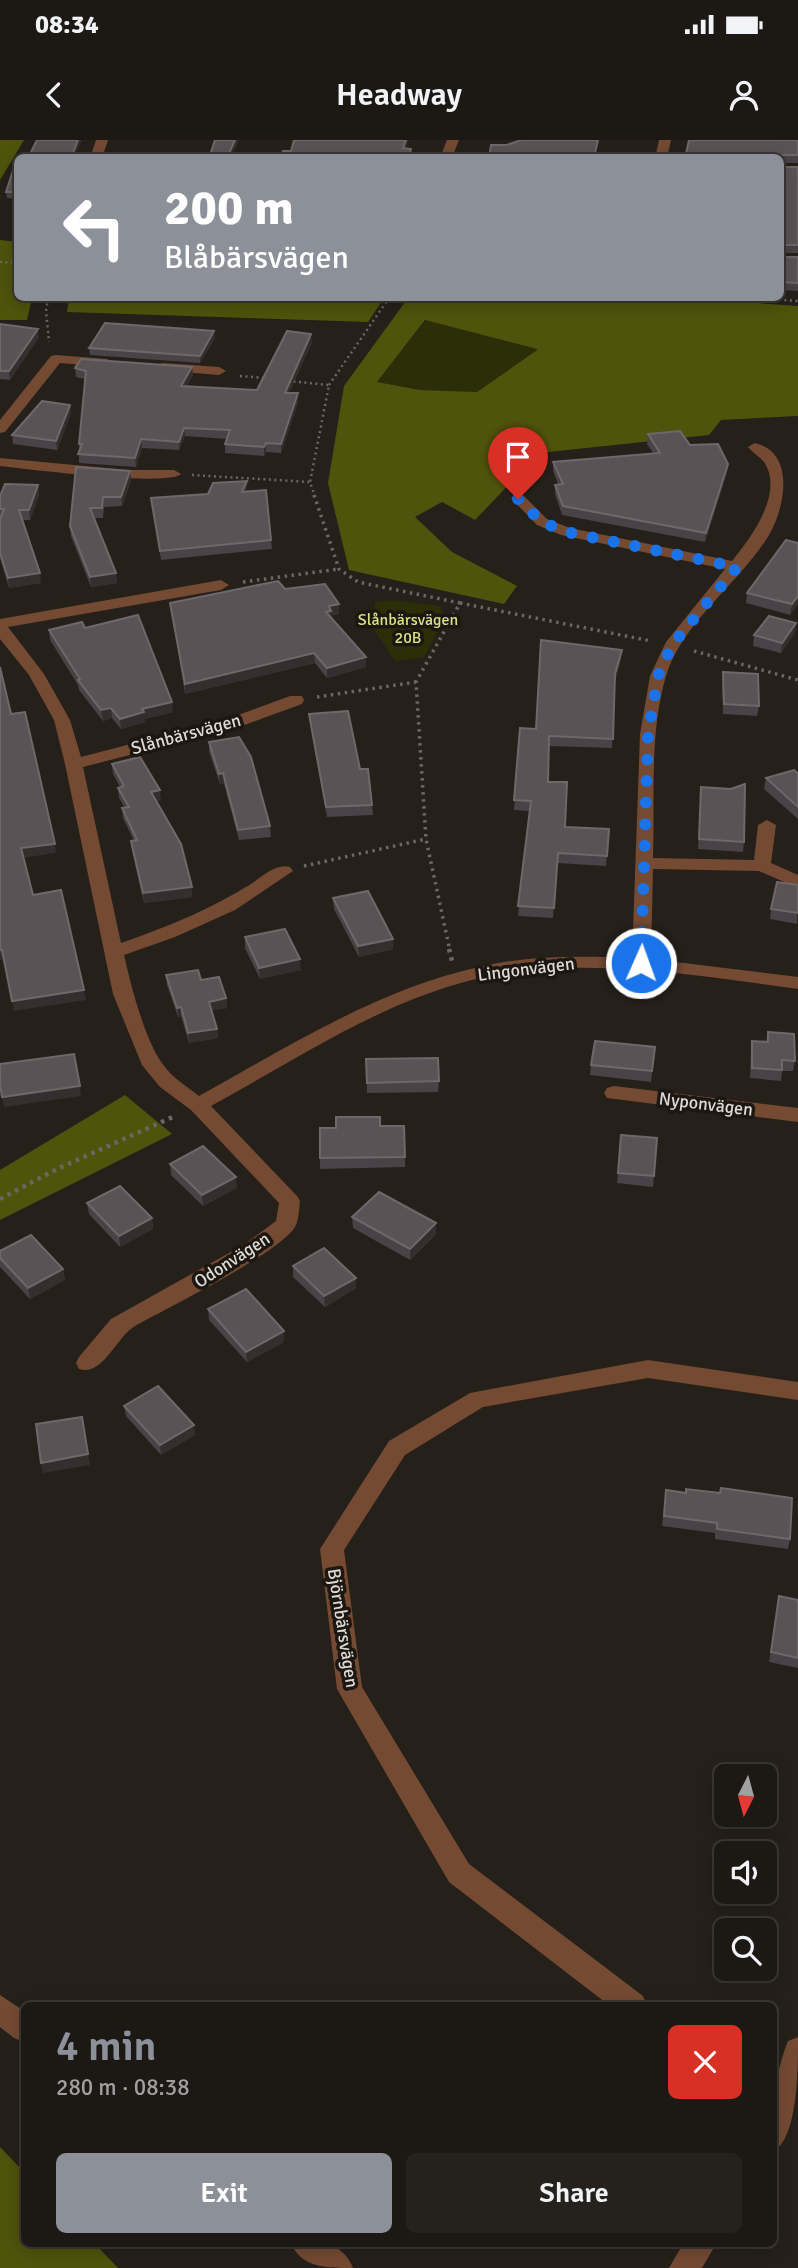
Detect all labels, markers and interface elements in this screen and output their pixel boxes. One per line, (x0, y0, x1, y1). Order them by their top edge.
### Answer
text: 08:34 (35, 9, 99, 41)
text: Headway (336, 75, 462, 114)
icon: back (35, 76, 73, 114)
icon: person (725, 76, 763, 114)
text: 200 m (164, 178, 294, 238)
icon: left (49, 182, 140, 273)
text: Blåbärsvägen (164, 238, 349, 277)
pin (488, 427, 548, 499)
icon: arrive (499, 438, 537, 476)
park label: Slånbärsvägen 20B (358, 610, 458, 648)
street label: Slånbärsvägen (129, 709, 243, 759)
position arrow (604, 926, 678, 1000)
street label: Lingonvägen (476, 952, 576, 986)
street label: Nyponvägen (658, 1087, 754, 1121)
street label: Odonvägen (190, 1227, 274, 1293)
street label: Björnbärsvägen (323, 1567, 363, 1689)
north arrow (714, 1764, 777, 1827)
map controls (714, 1764, 777, 1981)
button: sound (714, 1841, 777, 1904)
button: search (714, 1918, 777, 1981)
text: 4 min (56, 2021, 157, 2072)
button: close (668, 2025, 742, 2099)
text: 280 m · 08:38 (56, 2073, 190, 2102)
button: Exit (56, 2153, 392, 2233)
button: Share (406, 2153, 742, 2233)

